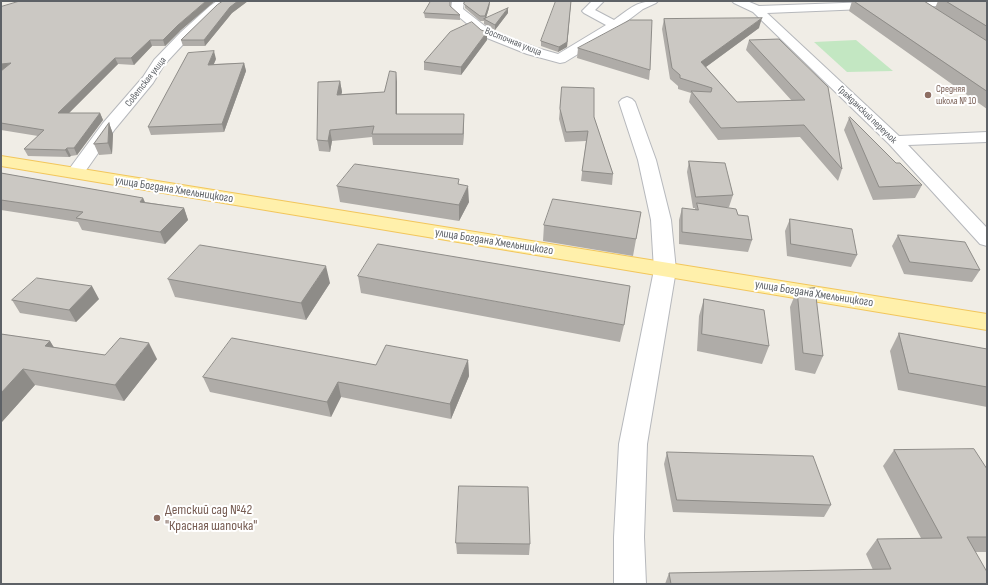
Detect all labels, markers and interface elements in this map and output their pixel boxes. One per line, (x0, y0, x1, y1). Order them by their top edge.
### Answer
street label: Восточная улица (483, 25, 543, 59)
street label: Советская улица (123, 55, 169, 109)
place label: Средняя школа № 10 (936, 83, 976, 106)
street label: Гражданский переулок (835, 84, 899, 146)
marker: Средняя школа № 10 (923, 90, 933, 100)
street label: улица Богдана Хмельницкого (114, 174, 234, 206)
street label: улица Богдана Хмельницкого (434, 226, 554, 258)
street label: улица Богдана Хмельницкого (754, 278, 874, 310)
place label: Детский сад №42 "Красная шапочка" (165, 502, 257, 534)
marker: Детский сад №42 "Красная шапочка" (152, 513, 162, 523)

